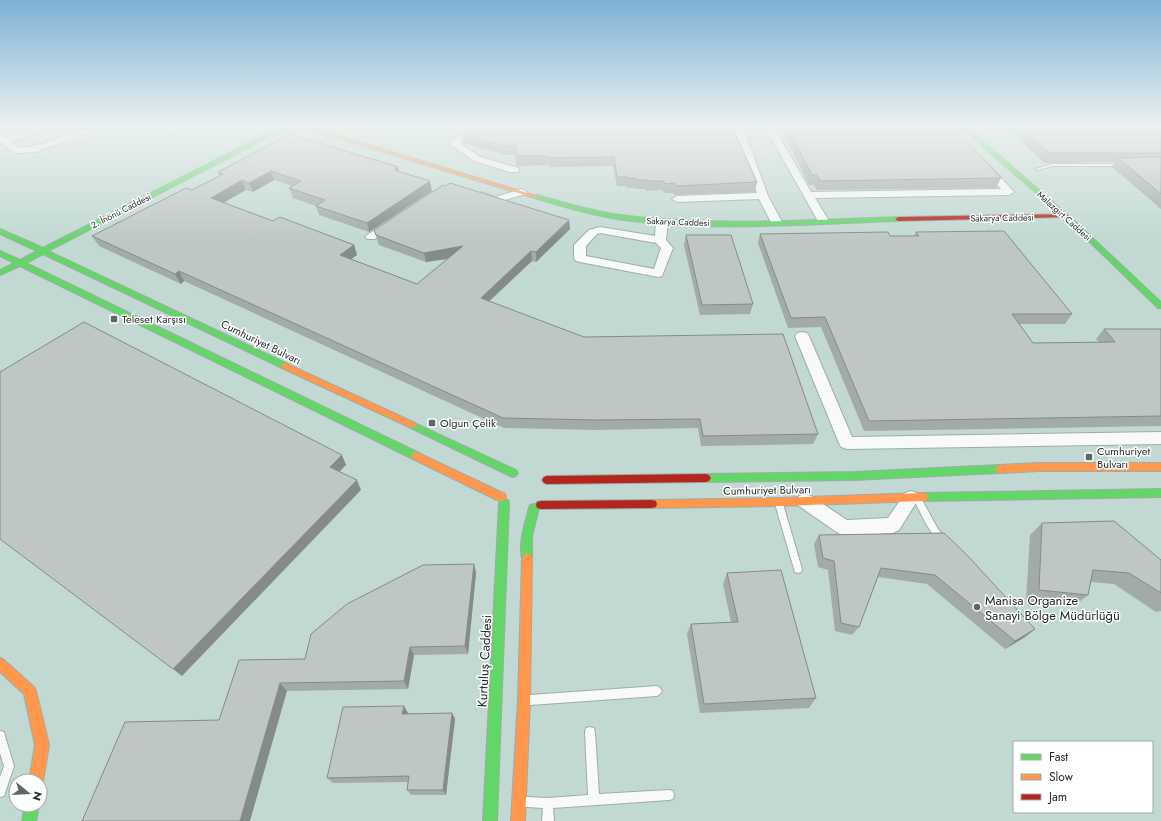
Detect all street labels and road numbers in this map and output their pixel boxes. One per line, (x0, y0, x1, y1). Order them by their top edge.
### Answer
street label: Malazgirt Caddesi (1034, 188, 1094, 243)
street label: 2. İnönü Caddesi (88, 190, 153, 231)
street label: Sakarya Caddesi (970, 210, 1034, 225)
street label: Sakarya Caddesi (646, 214, 710, 229)
street label: Cumhuriyet Bulvarı (218, 316, 304, 368)
street label: Cumhuriyet Bulvarı (723, 481, 811, 499)
street label: Kurtuluş Caddesi (473, 614, 496, 708)

